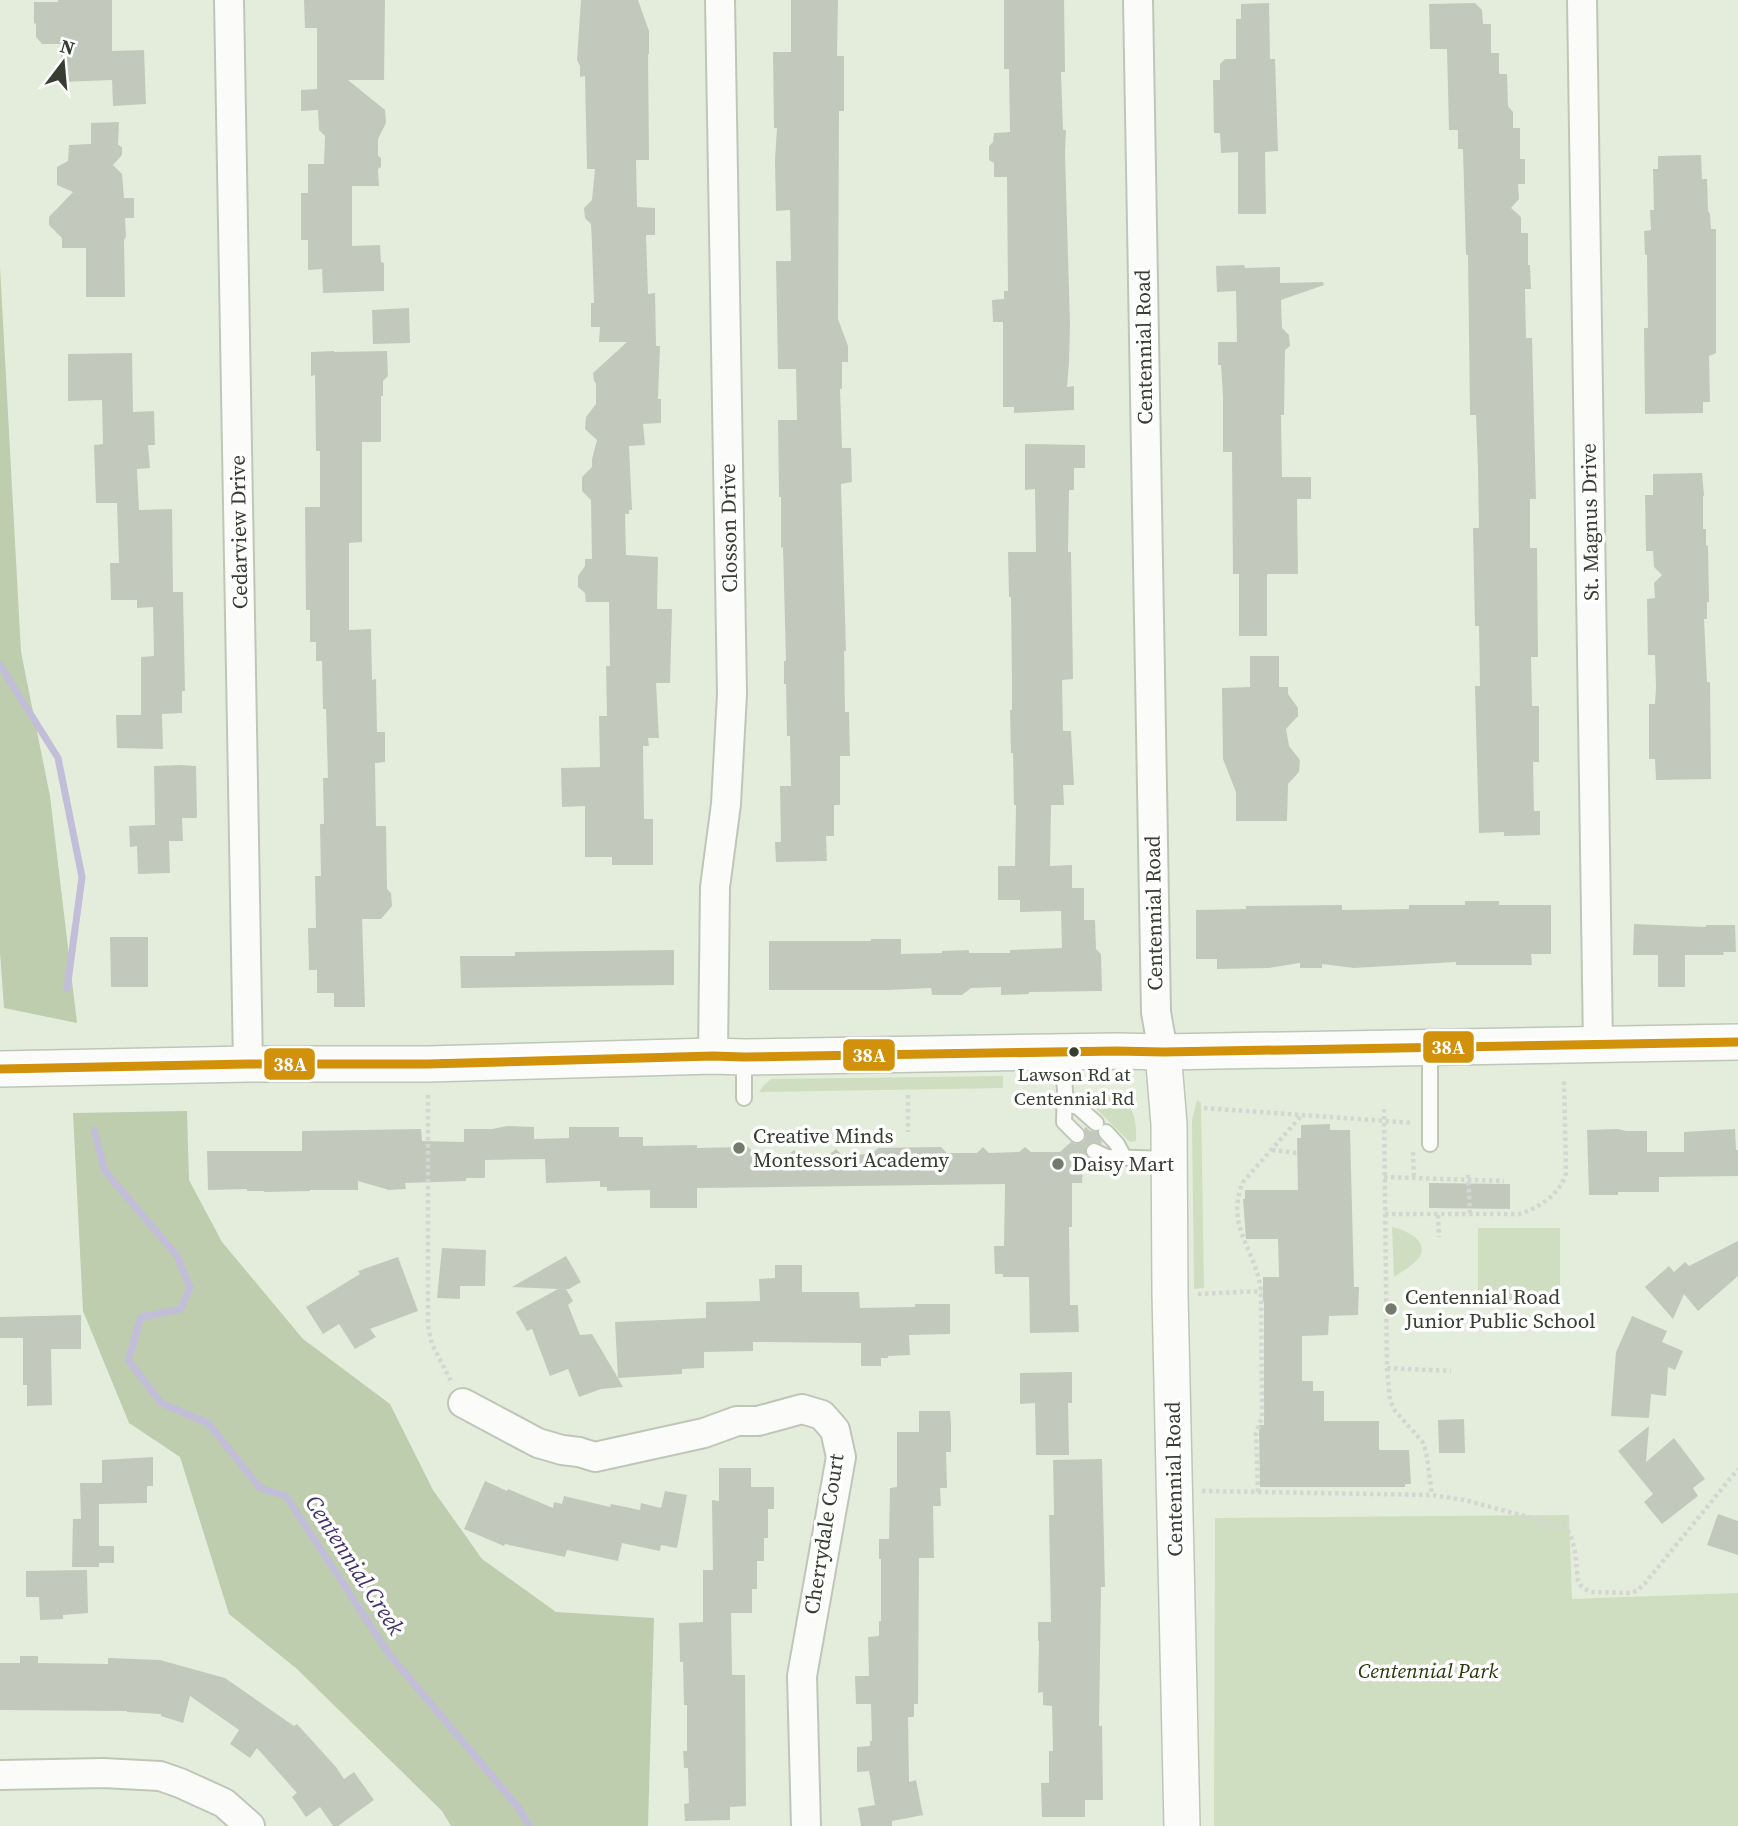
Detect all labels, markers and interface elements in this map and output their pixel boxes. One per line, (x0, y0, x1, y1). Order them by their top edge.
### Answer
north arrow (28, 28, 98, 98)
text: N (57, 32, 78, 61)
street label: Centennial Road (1128, 269, 1159, 425)
street label: St. Magnus Drive (1574, 443, 1605, 601)
street label: Cedarview Drive (223, 455, 254, 609)
street label: Closson Drive (713, 463, 744, 593)
street label: Centennial Road (1138, 835, 1169, 991)
line badge: 38A (1422, 1030, 1475, 1064)
text: 38A (1431, 1034, 1465, 1060)
line badge: 38A (842, 1038, 896, 1072)
text: 38A (852, 1042, 886, 1068)
marker: Lawson Rd at Centennial Rd (1067, 1045, 1081, 1059)
line badge: 38A (263, 1047, 316, 1081)
text: 38A (273, 1051, 307, 1077)
place label: Lawson Rd at Centennial Rd (1014, 1061, 1134, 1111)
place label: Creative Minds Montessori Academy (753, 1121, 949, 1174)
marker: Creative Minds Montessori Academy (731, 1140, 747, 1156)
place label: Daisy Mart (1072, 1149, 1174, 1178)
marker: Daisy Mart (1050, 1156, 1066, 1172)
place label: Centennial Road Junior Public School (1404, 1282, 1595, 1335)
marker: Centennial Road Junior Public School (1383, 1301, 1399, 1317)
street label: Centennial Road (1158, 1401, 1189, 1557)
street label: Cherrydale Court (797, 1451, 851, 1616)
water label: Centennial Creek (298, 1489, 412, 1641)
park label: Centennial Park (1358, 1656, 1498, 1685)

